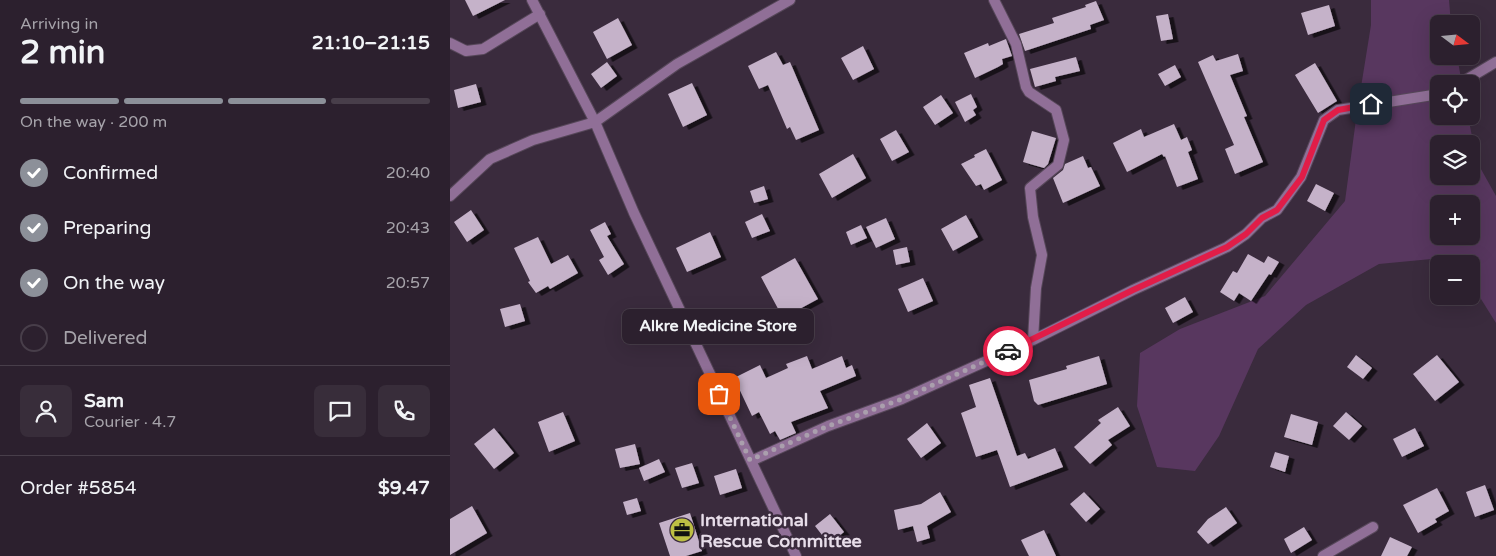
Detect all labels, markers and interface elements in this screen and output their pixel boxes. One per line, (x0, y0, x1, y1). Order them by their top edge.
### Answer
text: Arriving in (20, 14, 98, 34)
north arrow (1430, 15, 1480, 65)
map controls (1430, 15, 1480, 305)
text: 21:10–21:15 (312, 32, 430, 54)
text: 2 min (20, 34, 105, 72)
button: locate (1430, 75, 1480, 125)
pin (1350, 83, 1392, 125)
icon: home (1357, 90, 1385, 118)
text: On the way · 200 m (20, 112, 167, 132)
button: layers (1430, 135, 1480, 185)
icon: check (20, 159, 48, 187)
text: Confirmed (63, 162, 158, 184)
text: 20:40 (386, 163, 430, 183)
button: + (1430, 195, 1480, 245)
icon: check (20, 214, 48, 242)
text: Preparing (63, 217, 152, 239)
text: 20:43 (386, 218, 430, 238)
button: − (1430, 255, 1480, 305)
icon: check (20, 269, 48, 297)
text: On the way (63, 272, 165, 294)
text: 20:57 (386, 273, 430, 293)
callout: Alkre Medicine Store (623, 309, 815, 344)
text: Alkre Medicine Store (639, 316, 797, 336)
courier (983, 326, 1033, 376)
text: Delivered (63, 327, 148, 349)
icon: car (994, 337, 1022, 365)
pin (698, 373, 740, 415)
icon: bag (705, 380, 733, 408)
button: person (20, 385, 72, 437)
button: chat (314, 385, 366, 437)
button: phone (378, 385, 430, 437)
text: Sam (84, 390, 124, 412)
text: Courier · 4.7 (84, 412, 176, 432)
text: Order #5854 (20, 477, 137, 499)
text: $9.47 (378, 477, 430, 499)
place label: International Rescue Committee (700, 509, 862, 552)
office icon: International Rescue Committee (669, 517, 695, 543)

